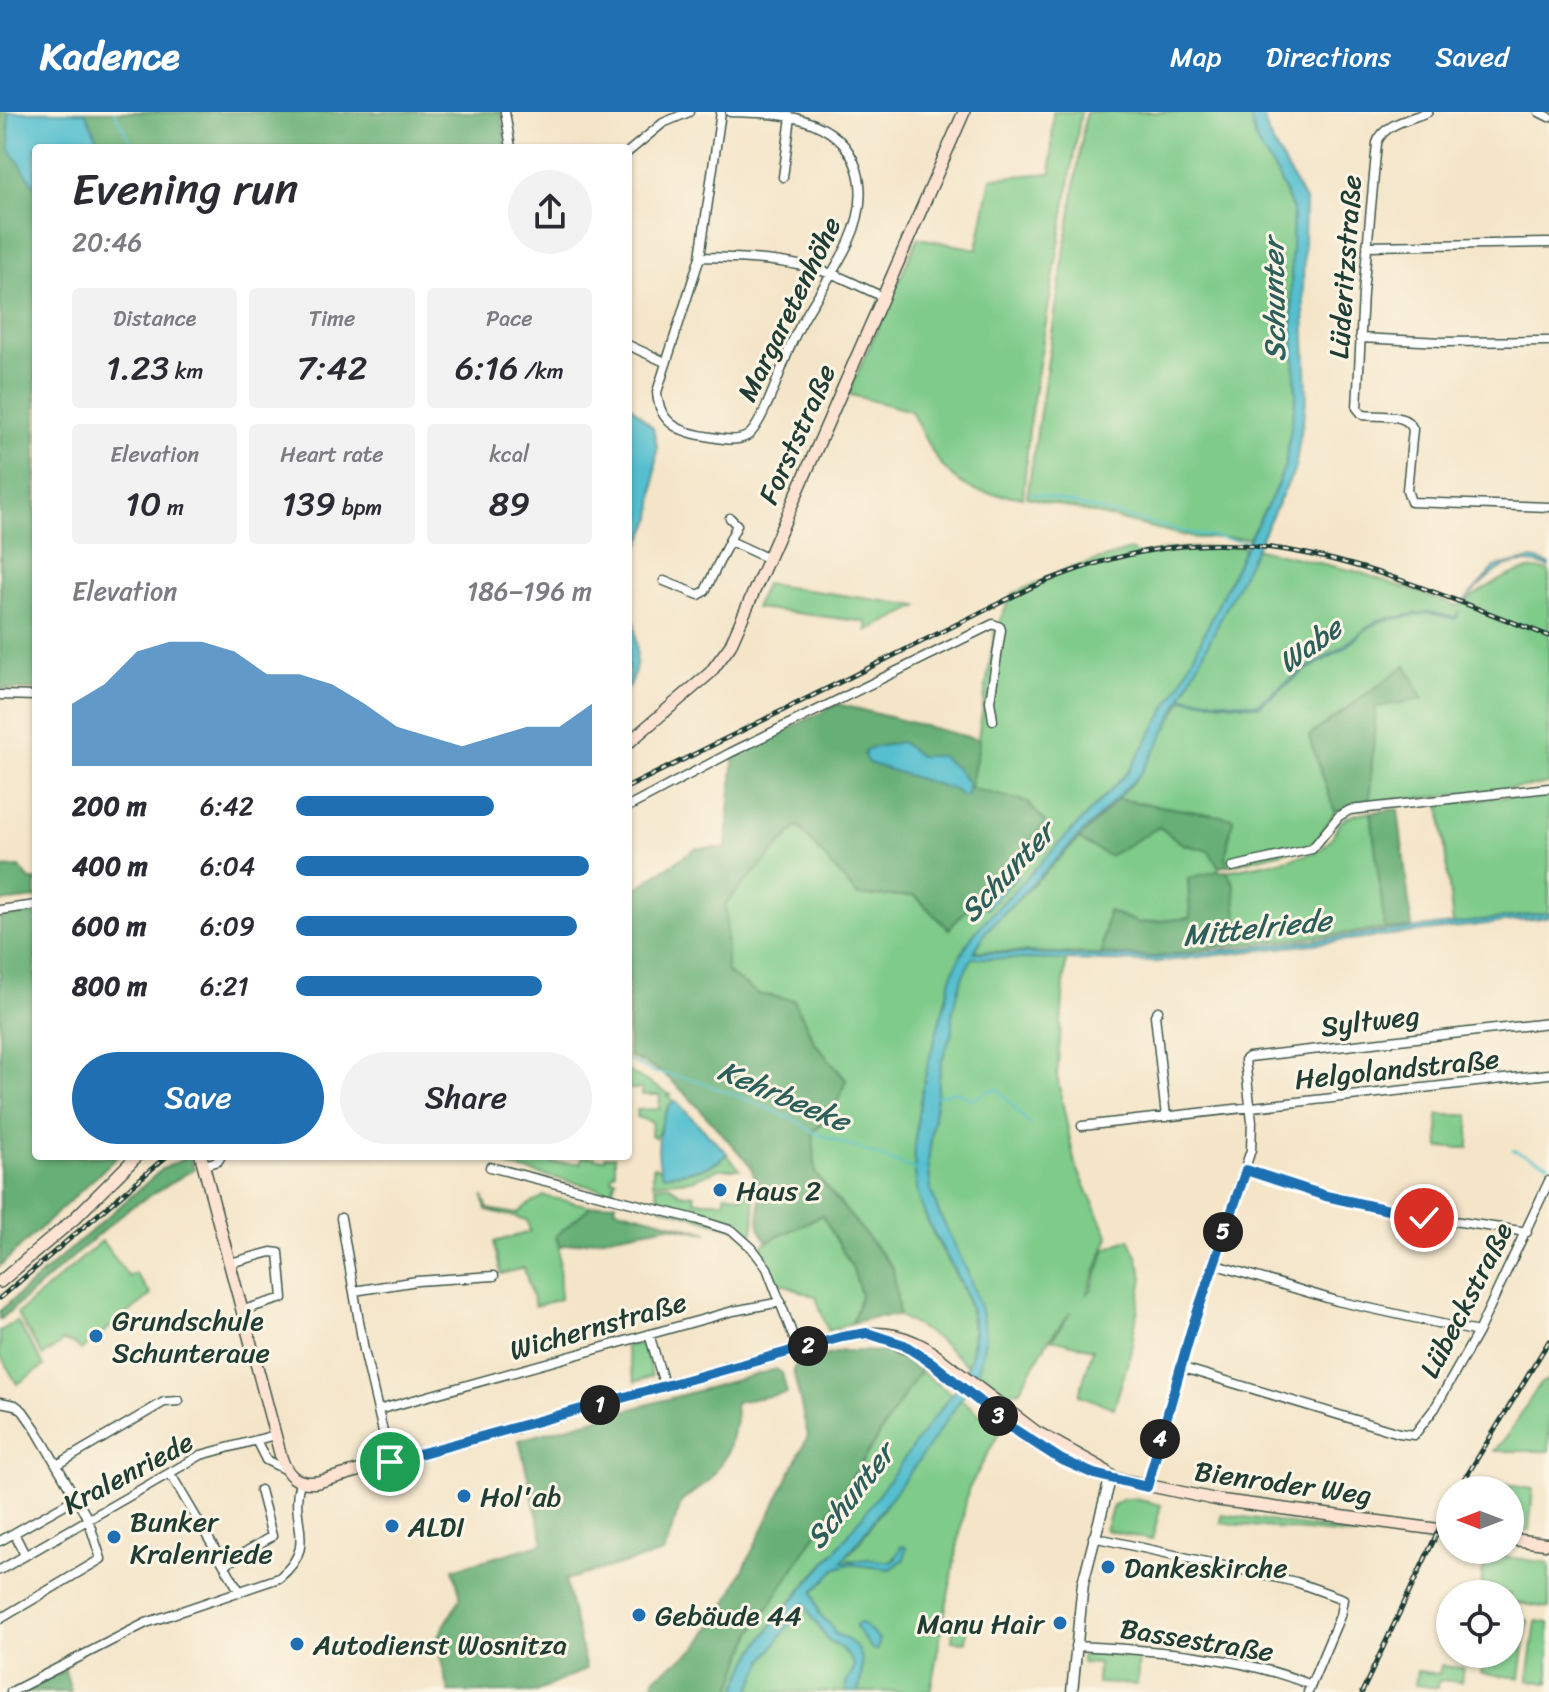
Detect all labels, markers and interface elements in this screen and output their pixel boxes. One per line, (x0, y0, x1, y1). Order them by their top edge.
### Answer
text: Kadence (40, 23, 180, 90)
text: Map (1170, 32, 1222, 81)
text: Directions (1266, 32, 1391, 81)
text: Saved (1435, 32, 1509, 81)
text: Evening run (72, 150, 298, 228)
button: share (508, 170, 592, 254)
street label: Lüderitzstraße (1314, 173, 1376, 361)
street label: Margaretenhöhe (723, 208, 855, 410)
text: 20:46 (72, 219, 142, 265)
water label: Schunter (1246, 232, 1302, 362)
text: Distance (113, 299, 196, 338)
text: Time (309, 299, 355, 338)
text: Pace (486, 299, 533, 338)
text: 1.23 (106, 338, 169, 398)
text: 7:42 (297, 338, 367, 398)
text: 6:16 (455, 338, 518, 398)
text: km (169, 352, 203, 391)
text: /km (518, 352, 564, 391)
street label: Forststraße (744, 356, 850, 512)
text: Elevation (110, 435, 199, 474)
text: Heart rate (280, 435, 384, 474)
text: kcal (489, 435, 529, 474)
text: 10 (125, 474, 161, 534)
text: 139 (282, 474, 336, 534)
text: 89 (489, 474, 530, 534)
text: m (161, 488, 184, 527)
text: bpm (336, 488, 382, 527)
text: Elevation (72, 568, 177, 614)
text: 186–196 m (467, 568, 592, 614)
water label: Wabe (1266, 601, 1356, 687)
text: 200 m (72, 783, 147, 829)
text: 6:42 (200, 783, 254, 829)
water label: Schunter (945, 805, 1072, 935)
text: 400 m (72, 843, 148, 889)
text: 6:04 (200, 843, 255, 889)
water label: Mittelriede (1180, 893, 1336, 963)
text: 600 m (72, 903, 146, 949)
text: 6:09 (200, 903, 255, 949)
text: 800 m (72, 963, 147, 1009)
text: 6:21 (200, 963, 249, 1009)
street label: Syltweg (1318, 991, 1422, 1051)
street label: Helgolandstraße (1292, 1034, 1502, 1104)
water label: Kehrbeeke (710, 1044, 861, 1149)
button: Save (72, 1052, 324, 1144)
button: Share (340, 1052, 592, 1144)
place label: Haus 2 (736, 1166, 821, 1215)
marker: Haus 2 (711, 1181, 729, 1199)
pin (1390, 1184, 1458, 1252)
icon: check (1402, 1196, 1446, 1240)
pin: 5 (1203, 1212, 1243, 1252)
text: 5 (1216, 1212, 1230, 1251)
street label: Lübeckstraße (1406, 1213, 1526, 1387)
street label: Wichernstraße (504, 1277, 692, 1375)
place label: Grundschule Schunteraue (112, 1296, 270, 1377)
pin: 2 (788, 1326, 828, 1366)
text: 2 (802, 1326, 814, 1365)
marker: Grundschule Schunteraue (87, 1327, 105, 1345)
pin: 1 (580, 1385, 620, 1425)
text: 1 (595, 1385, 605, 1424)
pin: 3 (978, 1396, 1018, 1436)
text: 3 (992, 1396, 1004, 1435)
street label: Kralenriede (53, 1418, 203, 1528)
pin: 4 (1140, 1419, 1180, 1459)
text: 4 (1153, 1419, 1167, 1458)
water label: Schunter (791, 1427, 913, 1561)
pin (356, 1428, 424, 1496)
icon: arrive (368, 1440, 412, 1484)
street label: Bienroder Weg (1191, 1446, 1375, 1520)
place label: Hol'ab (480, 1472, 562, 1521)
north arrow (1436, 1476, 1524, 1564)
map controls (1436, 1476, 1524, 1668)
marker: Hol'ab (455, 1487, 473, 1505)
place label: Bunker Kralenriede (130, 1497, 273, 1578)
place label: ALDI (407, 1502, 465, 1551)
marker: ALDI (383, 1517, 401, 1535)
marker: Bunker Kralenriede (105, 1528, 123, 1546)
place label: Dankeskirche (1124, 1543, 1288, 1592)
marker: Dankeskirche (1099, 1558, 1117, 1576)
button: locate (1436, 1580, 1524, 1668)
place label: Gebäude 44 (655, 1591, 802, 1640)
place label: Manu Hair (917, 1599, 1046, 1648)
street label: Bassestraße (1117, 1604, 1277, 1676)
marker: Gebäude 44 (630, 1606, 648, 1624)
marker: Manu Hair (1051, 1614, 1069, 1632)
place label: Autodienst Wosnitza (312, 1620, 567, 1669)
marker: Autodienst Wosnitza (288, 1635, 306, 1653)

